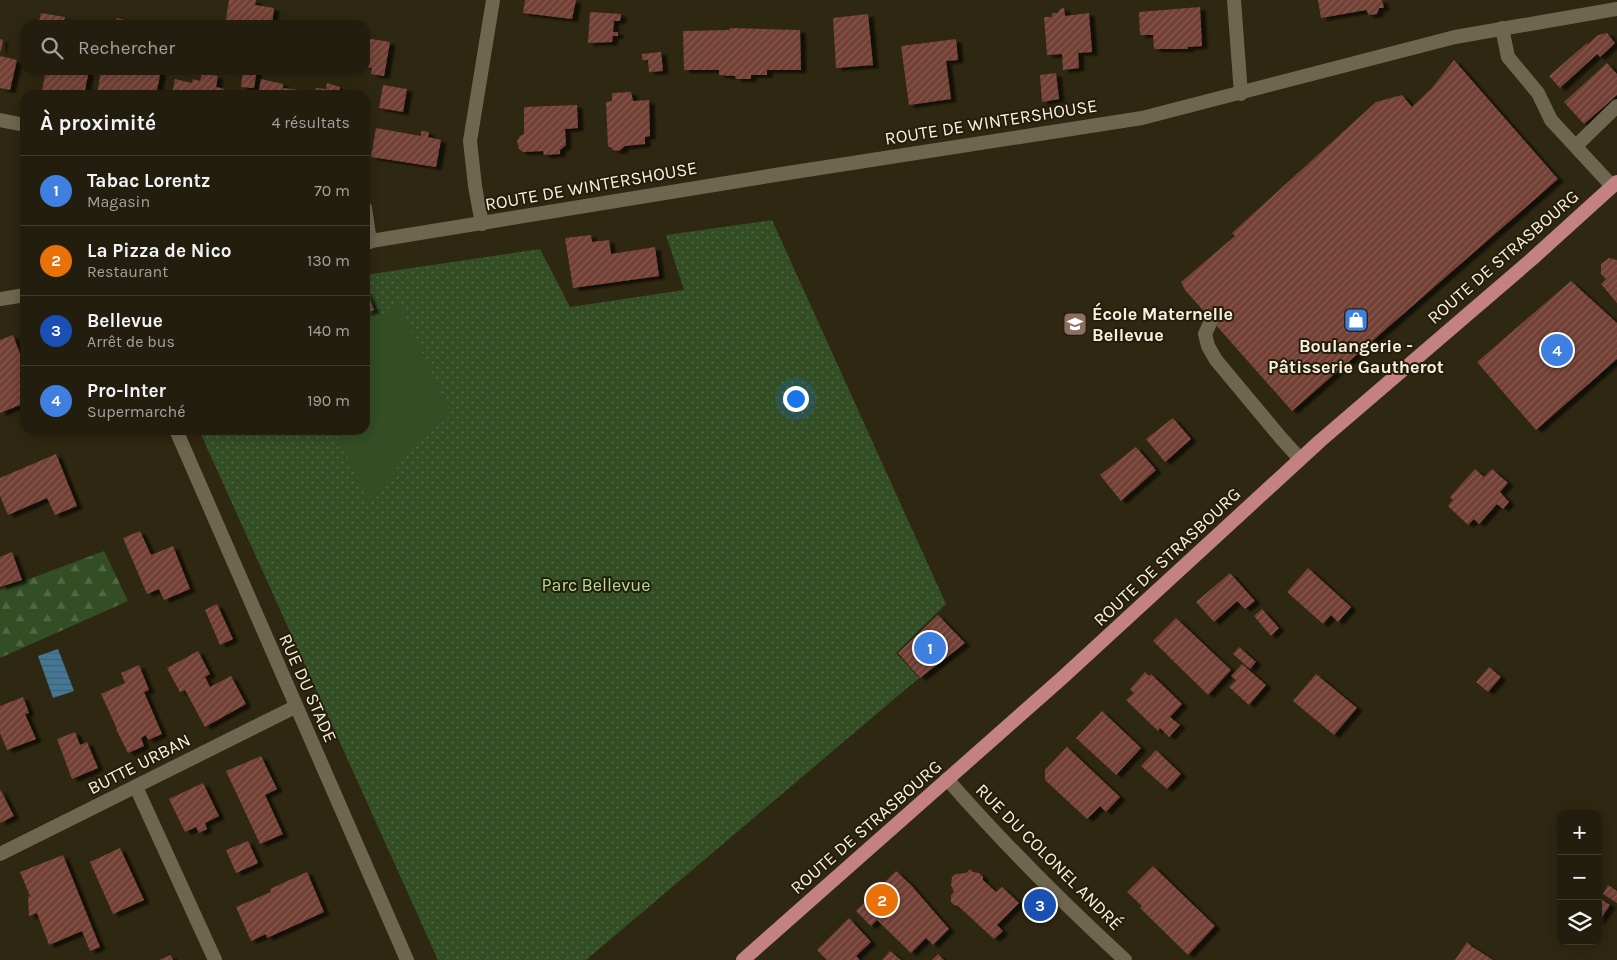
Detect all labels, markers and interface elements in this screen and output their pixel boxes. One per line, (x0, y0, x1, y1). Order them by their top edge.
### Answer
search box (20, 20, 370, 75)
icon: search (38, 34, 66, 62)
text: Rechercher (78, 37, 175, 59)
street label: ROUTE DE WINTERSHOUSE (883, 94, 1099, 150)
text: À proximité (40, 111, 156, 135)
text: 4 résultats (271, 113, 350, 132)
street label: ROUTE DE WINTERSHOUSE (483, 157, 699, 215)
text: Tabac Lorentz (87, 170, 210, 192)
text: 1 (53, 181, 59, 200)
text: 70 m (314, 181, 350, 200)
street label: ROUTE DE STRASBOURG (1423, 185, 1583, 329)
text: Magasin (87, 192, 150, 211)
text: La Pizza de Nico (87, 240, 232, 262)
text: 2 (51, 251, 61, 270)
text: 130 m (307, 251, 350, 270)
text: Restaurant (87, 262, 168, 281)
place label: École Maternelle Bellevue (1092, 302, 1233, 346)
shop icon: Boulangerie - Pâtisserie Gautherot (1343, 307, 1369, 333)
text: Bellevue (87, 310, 163, 332)
school or university icon: École Maternelle Bellevue (1062, 311, 1088, 337)
text: 3 (51, 321, 61, 340)
text: 140 m (308, 321, 350, 340)
pin: 4 (1541, 331, 1573, 369)
text: Arrêt de bus (87, 332, 175, 351)
place label: Boulangerie - Pâtisserie Gautherot (1268, 335, 1444, 378)
text: Pro-Inter (87, 380, 166, 402)
your location (783, 386, 809, 412)
text: 4 (51, 391, 61, 410)
text: 190 m (307, 391, 350, 410)
text: Supermarché (87, 402, 185, 421)
street label: ROUTE DE STRASBOURG (1089, 483, 1245, 631)
park label: Parc Bellevue (542, 574, 650, 596)
pin: 1 (914, 629, 946, 667)
street label: RUE DU STADE (274, 630, 342, 746)
street label: BUTTE URBAN (84, 729, 194, 799)
street label: ROUTE DE STRASBOURG (786, 755, 946, 899)
street label: RUE DU COLONEL ANDRÉ (971, 778, 1128, 935)
map controls (1557, 810, 1602, 945)
button: + (1557, 810, 1602, 855)
button: − (1557, 855, 1602, 900)
pin: 2 (866, 881, 898, 919)
pin: 3 (1024, 886, 1056, 924)
button: layers (1557, 900, 1602, 945)

